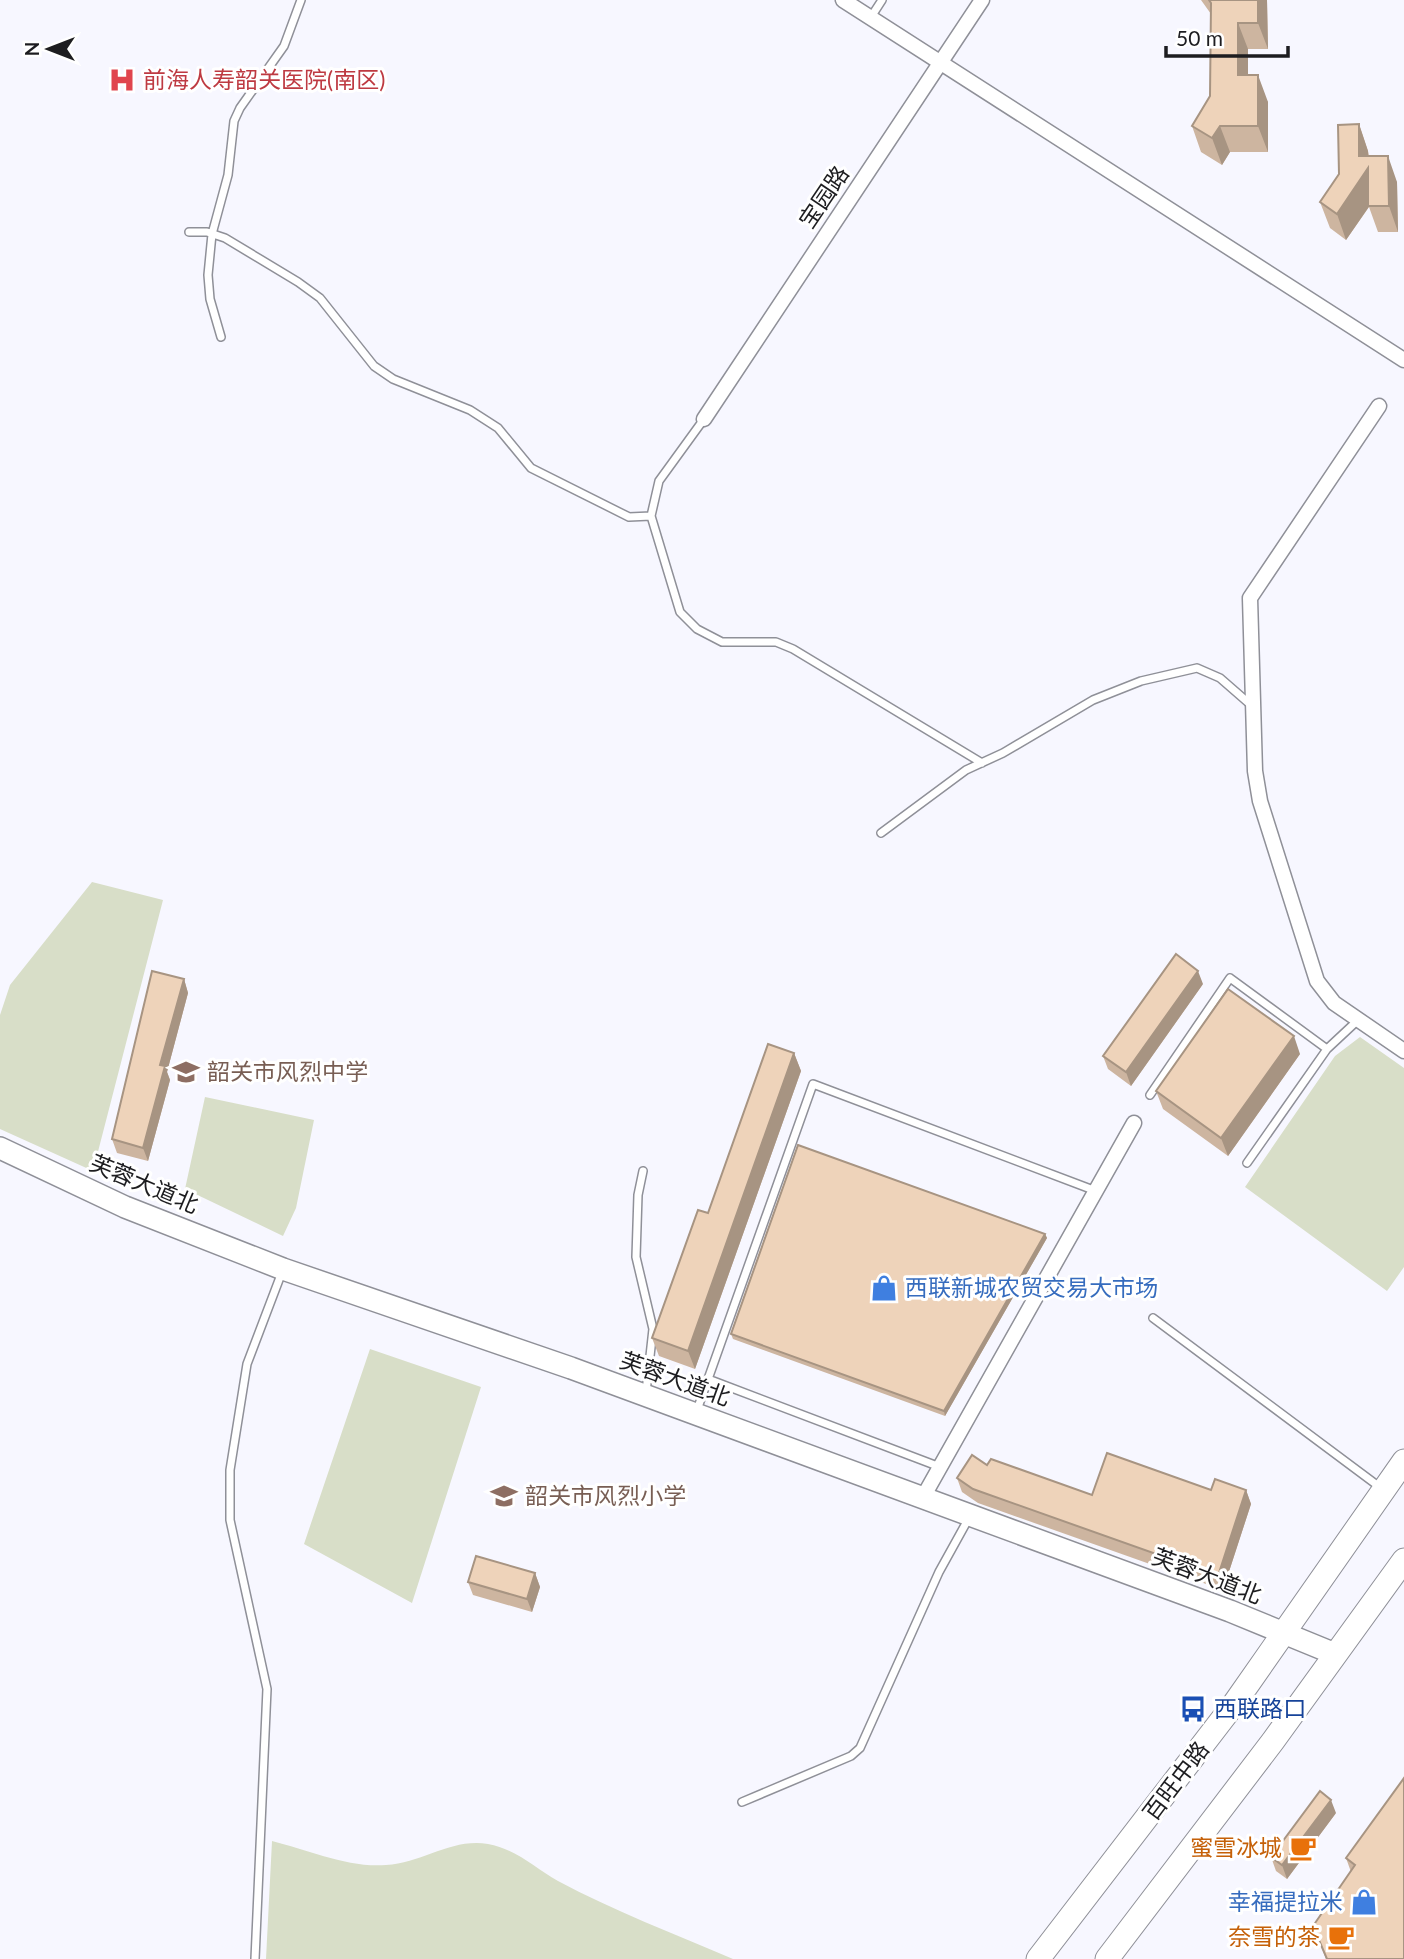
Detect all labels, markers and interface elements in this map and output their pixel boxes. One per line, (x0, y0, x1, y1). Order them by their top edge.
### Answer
north arrow (14, 14, 84, 84)
scale bar (1166, 14, 1288, 58)
text: 50 m (1176, 25, 1223, 50)
text: N (20, 42, 43, 56)
hospital icon: 前海人寿韶关医院(南区) (107, 65, 137, 95)
place label: 前海人寿韶关医院(南区) (143, 65, 385, 93)
street label: 宝园路 (792, 160, 854, 233)
school or university icon: 韶关市风烈中学 (171, 1057, 201, 1087)
place label: 韶关市风烈中学 (207, 1057, 368, 1085)
street label: 芙蓉大道北 (86, 1148, 203, 1218)
shop icon: 西联新城农贸交易大市场 (869, 1273, 899, 1303)
place label: 西联新城农贸交易大市场 (905, 1273, 1158, 1301)
street label: 芙蓉大道北 (617, 1345, 734, 1411)
school or university icon: 韶关市风烈小学 (489, 1481, 519, 1511)
place label: 韶关市风烈小学 (525, 1481, 686, 1509)
street label: 芙蓉大道北 (1149, 1541, 1266, 1609)
bus stop icon: 西联路口 (1178, 1694, 1208, 1724)
place label: 西联路口 (1214, 1694, 1306, 1722)
street label: 百旺中路 (1136, 1735, 1214, 1826)
place label: 蜜雪冰城 (1190, 1833, 1282, 1861)
cafe icon: 蜜雪冰城 (1288, 1833, 1318, 1863)
place label: 幸福提拉米 (1228, 1887, 1343, 1915)
shop icon: 幸福提拉米 (1349, 1887, 1379, 1917)
place label: 奈雪的茶 (1228, 1922, 1320, 1950)
cafe icon: 奈雪的茶 (1326, 1922, 1356, 1952)

